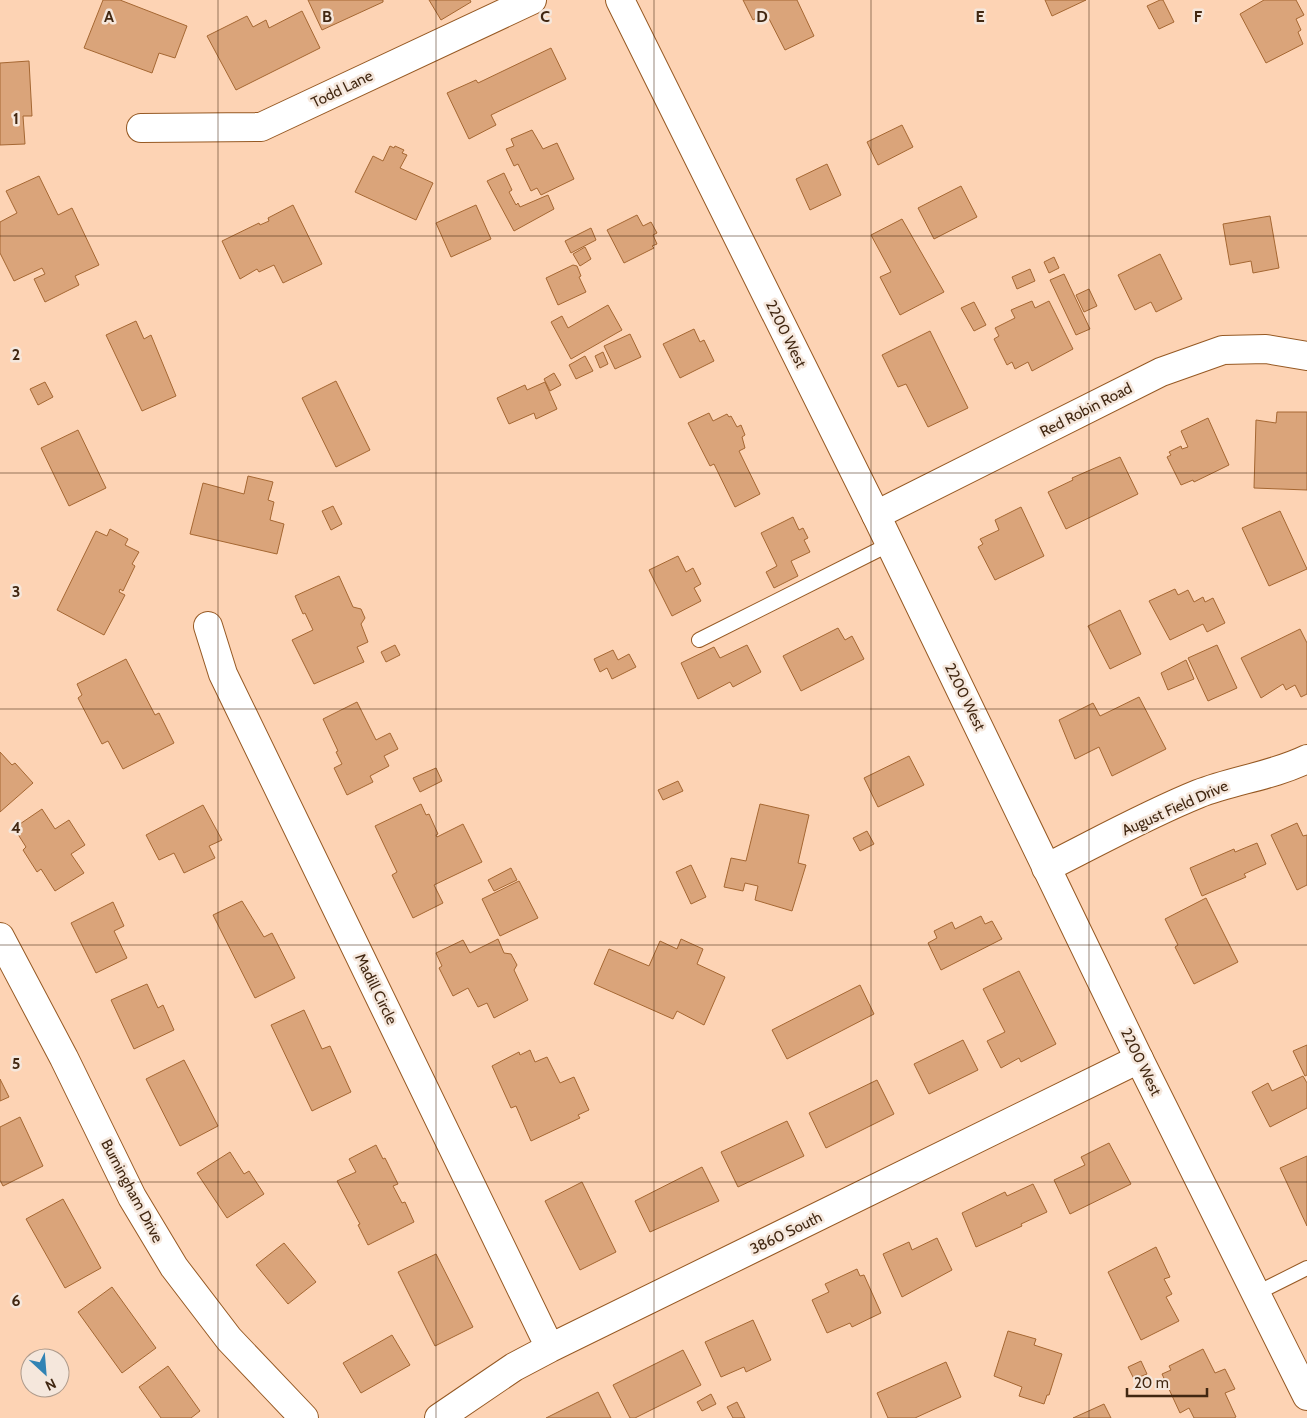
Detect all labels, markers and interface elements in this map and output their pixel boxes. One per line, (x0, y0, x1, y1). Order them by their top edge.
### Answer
text: A (104, 7, 114, 26)
text: B (322, 7, 332, 26)
text: C (540, 7, 550, 26)
text: D (756, 7, 768, 26)
text: E (975, 7, 985, 26)
text: F (1194, 7, 1203, 26)
street label: Todd Lane (308, 66, 376, 112)
text: 1 (13, 109, 19, 128)
street label: 2200 West (762, 297, 810, 371)
text: 2 (12, 345, 20, 364)
street label: Red Robin Road (1037, 379, 1135, 441)
text: 3 (12, 582, 20, 601)
street label: 2200 West (941, 660, 989, 734)
street label: August Field Drive (1119, 776, 1231, 839)
text: 4 (11, 818, 21, 837)
street label: Madill Circle (351, 951, 401, 1028)
street label: 2200 West (1117, 1025, 1165, 1099)
text: 5 (12, 1054, 20, 1073)
street label: Burningham Drive (97, 1136, 167, 1246)
street label: 3860 South (747, 1208, 825, 1258)
text: 6 (12, 1291, 21, 1310)
north arrow (20, 1348, 70, 1398)
scale bar (1127, 1366, 1207, 1398)
text: N (42, 1374, 59, 1395)
text: 20 m (1134, 1374, 1169, 1392)

